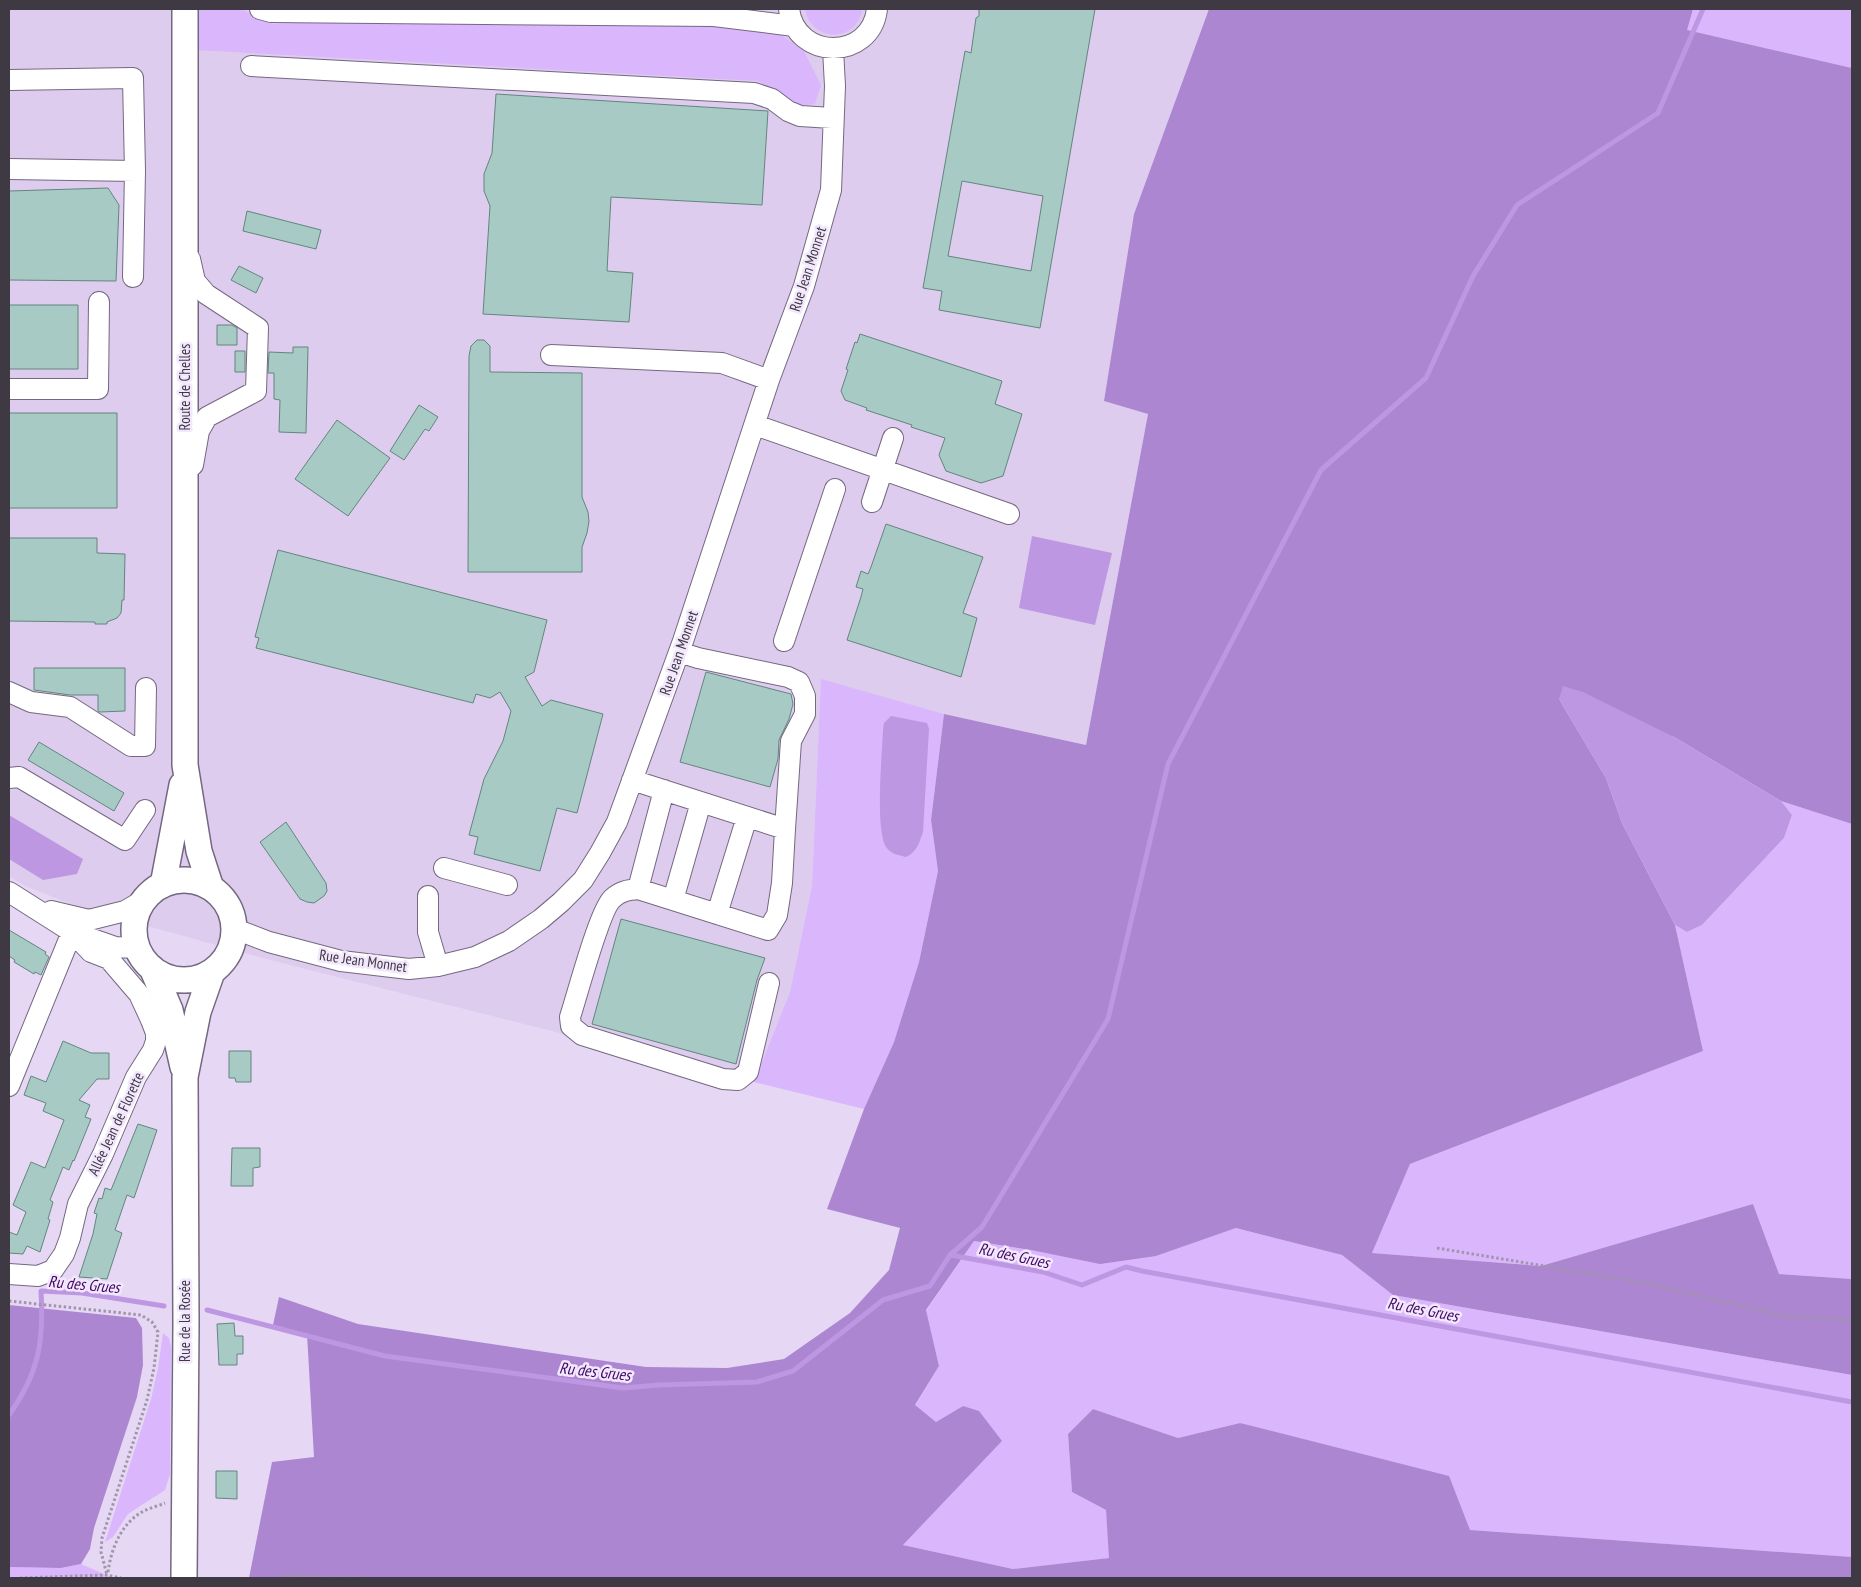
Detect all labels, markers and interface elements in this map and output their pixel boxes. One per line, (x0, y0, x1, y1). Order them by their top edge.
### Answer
street label: Rue Jean Monnet (785, 224, 830, 314)
street label: Route de Chelles (175, 344, 194, 430)
street label: Rue Jean Monnet (655, 608, 702, 698)
street label: Rue Jean Monnet (318, 945, 408, 976)
street label: Allée Jean de Florette (83, 1069, 148, 1178)
water label: Ru des Grues (977, 1238, 1053, 1273)
water label: Ru des Grues (47, 1271, 122, 1297)
street label: Rue de la Rosée (175, 1280, 194, 1362)
water label: Ru des Grues (1386, 1292, 1462, 1326)
water label: Ru des Grues (558, 1357, 633, 1385)

